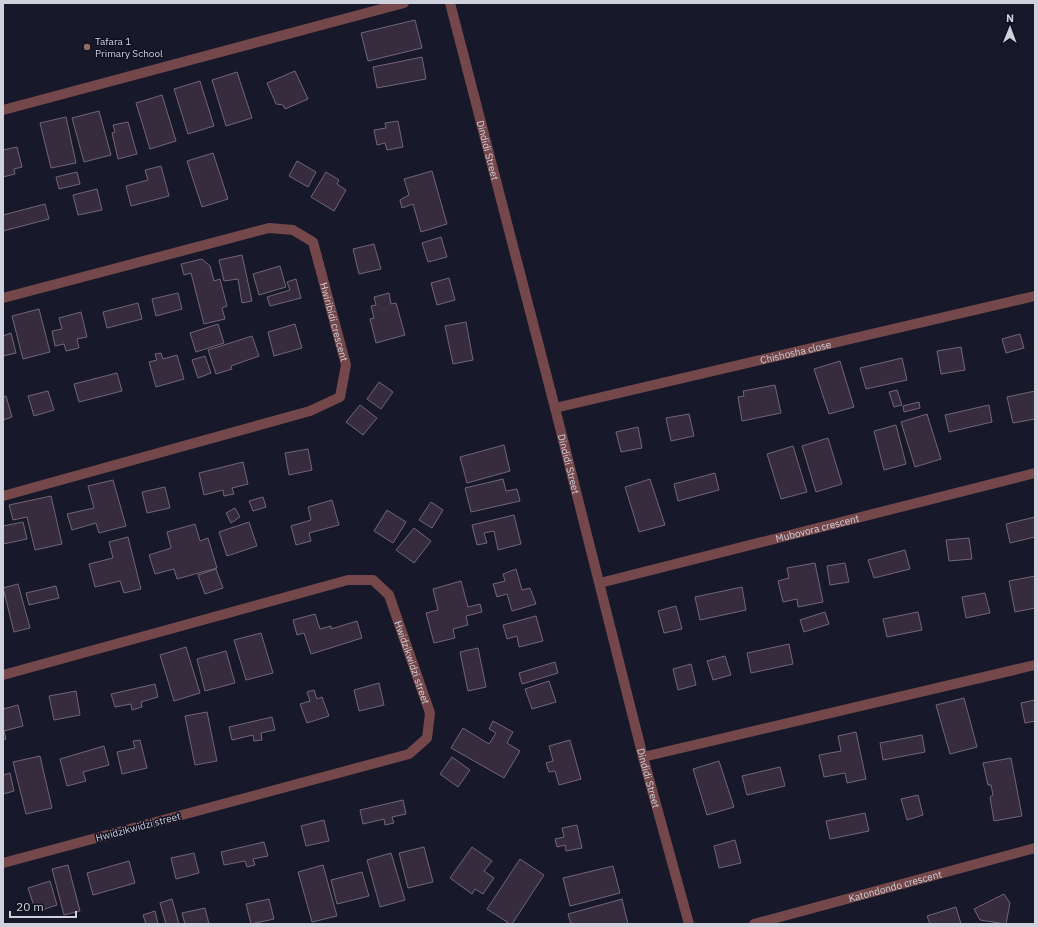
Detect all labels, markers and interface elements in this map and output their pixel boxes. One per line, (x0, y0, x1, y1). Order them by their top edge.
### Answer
north arrow (990, 8, 1030, 48)
text: N (1006, 11, 1014, 25)
place label: Tafara 1 Primary School (95, 35, 163, 60)
marker: Tafara 1 Primary School (82, 42, 92, 52)
street label: Dindidi Street (474, 119, 502, 182)
street label: Hwiribidi crescent (318, 281, 351, 363)
street label: Chishosha close (759, 337, 833, 366)
street label: Dindidi Street (555, 433, 583, 496)
street label: Mubovora crescent (774, 511, 861, 545)
street label: Hwidzikwidzi street (392, 619, 433, 706)
street label: Dindidi Street (634, 747, 663, 810)
street label: Hwidzikwidzi street (94, 809, 182, 845)
street label: Katondondo crescent (847, 867, 943, 905)
scale bar (10, 893, 76, 919)
text: 20 m (16, 899, 44, 914)

